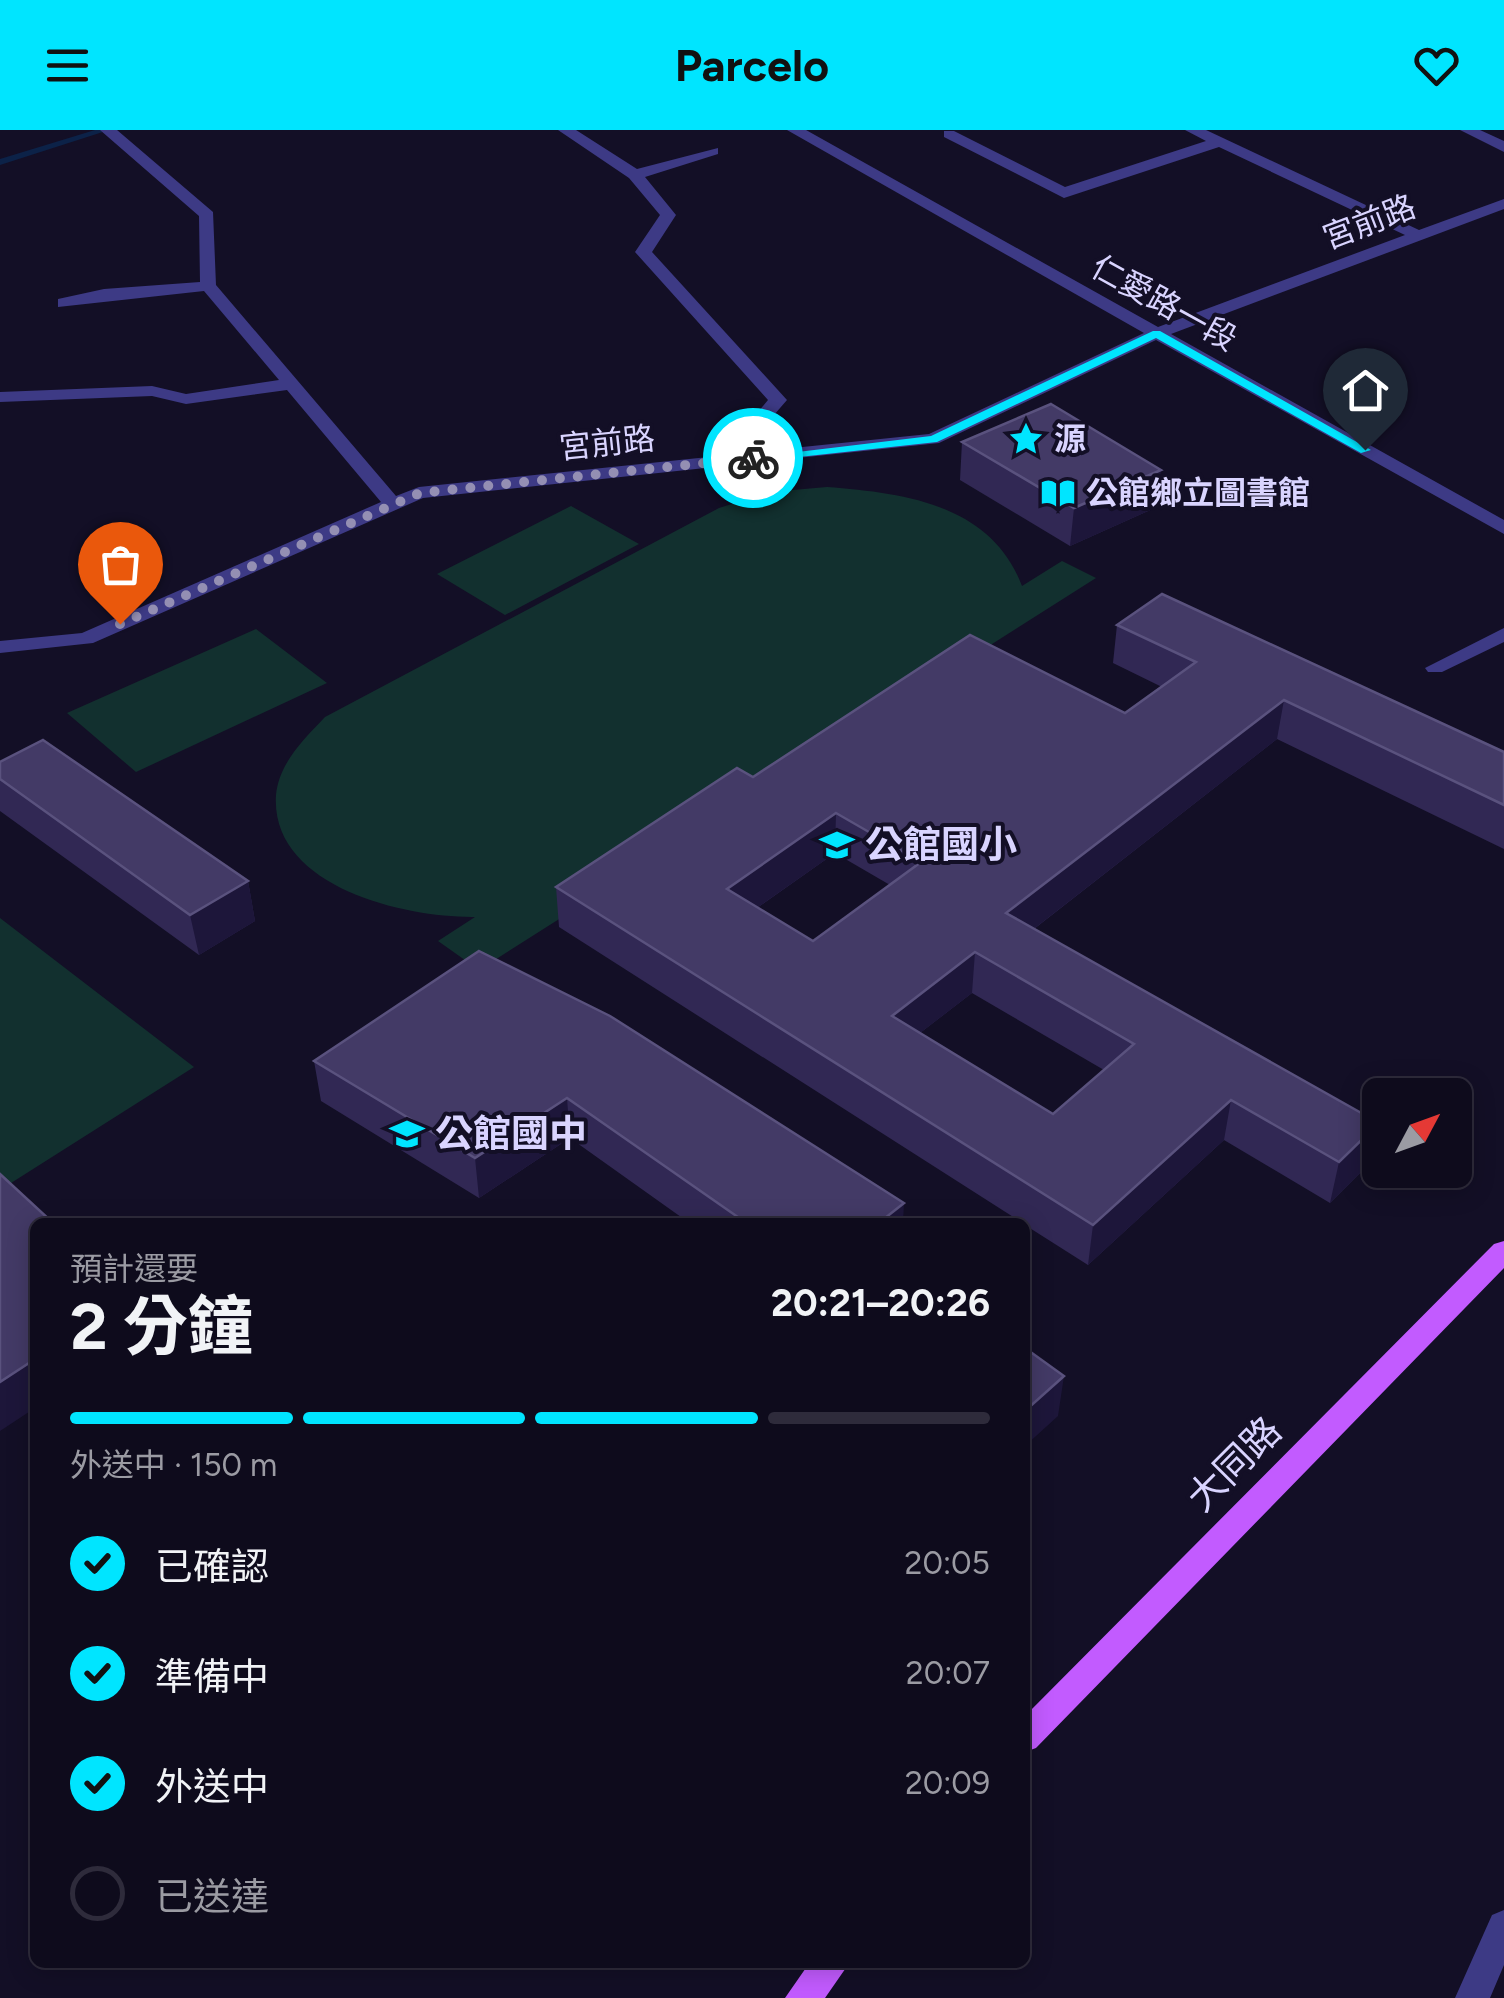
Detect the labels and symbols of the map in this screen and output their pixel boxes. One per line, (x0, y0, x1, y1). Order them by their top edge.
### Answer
street label: 宮前路 (1317, 187, 1421, 257)
street label: 仁愛路一段 (1085, 248, 1243, 358)
pin (1323, 348, 1408, 451)
courier (703, 408, 803, 508)
street label: 宮前路 (557, 419, 657, 467)
place icon: 源 (1007, 420, 1045, 458)
place label: 源 (1054, 420, 1086, 458)
library icon: 公館鄉立圖書館 (1039, 474, 1077, 512)
place label: 公館鄉立圖書館 (1086, 474, 1310, 512)
pin (78, 522, 163, 625)
place label: 公館國小 (865, 822, 1017, 868)
school or university icon: 公館國小 (818, 826, 856, 864)
north arrow (1362, 1078, 1472, 1188)
place label: 公館國中 (435, 1111, 587, 1157)
school or university icon: 公館國中 (388, 1115, 426, 1153)
street label: 大同路 (1177, 1407, 1291, 1521)

